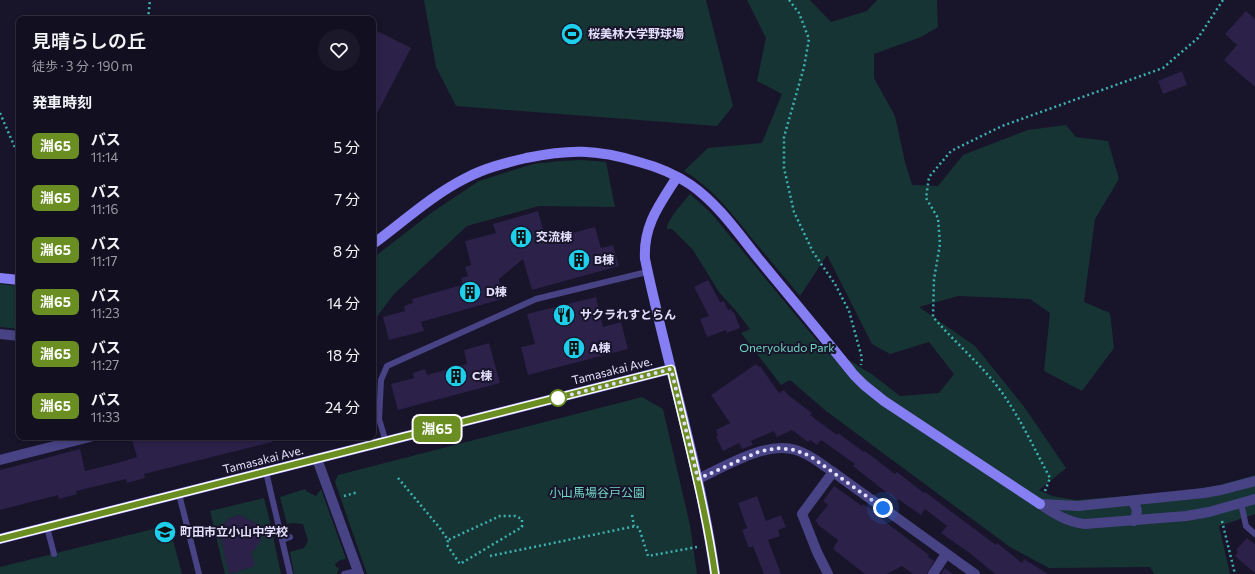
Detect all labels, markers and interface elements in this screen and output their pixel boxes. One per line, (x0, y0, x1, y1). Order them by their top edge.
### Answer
sports icon: 桜美林大学野球場 (559, 21, 585, 47)
place label: 桜美林大学野球場 (588, 26, 684, 40)
text: 見晴らしの丘 (32, 29, 146, 52)
button: heart (318, 29, 360, 71)
text: 徒歩 · 3 分 · 190 m (32, 58, 133, 74)
text: 発車時刻 (32, 93, 92, 111)
text: バス (91, 130, 121, 148)
text: 淵65 (40, 137, 71, 154)
text: 5 分 (334, 138, 360, 156)
text: 11:14 (91, 149, 118, 165)
text: バス (91, 182, 121, 200)
text: 淵65 (40, 189, 71, 206)
text: 7 分 (334, 190, 360, 208)
text: 11:16 (91, 201, 118, 217)
building icon: 交流棟 (508, 224, 534, 250)
place label: 交流棟 (536, 229, 572, 243)
text: バス (91, 234, 121, 252)
text: 淵65 (40, 241, 71, 258)
text: 8 分 (333, 242, 360, 260)
building icon: B棟 (566, 247, 592, 273)
place label: B棟 (594, 252, 614, 266)
text: 11:17 (91, 253, 117, 269)
building icon: D棟 (457, 279, 483, 305)
place label: D棟 (486, 284, 507, 298)
text: バス (91, 286, 121, 304)
text: 淵65 (40, 293, 71, 310)
text: 14 分 (327, 294, 360, 312)
restaurant icon: サクラれすとらん (551, 302, 577, 328)
text: 11:23 (91, 305, 120, 321)
place label: サクラれすとらん (580, 307, 676, 321)
building icon: A棟 (561, 335, 587, 361)
text: バス (91, 338, 121, 356)
place label: A棟 (590, 340, 611, 354)
park label: Oneryokudo Park (739, 340, 835, 354)
text: 淵65 (40, 345, 71, 362)
text: 18 分 (327, 346, 360, 364)
street label: Tamasakai Ave. (570, 353, 654, 387)
text: 11:27 (91, 357, 119, 373)
building icon: C棟 (443, 363, 469, 389)
place label: C棟 (472, 368, 492, 382)
unlabelled marker (549, 389, 567, 407)
text: バス (91, 390, 121, 408)
text: 淵65 (40, 397, 71, 414)
text: 24 分 (325, 398, 360, 416)
text: 11:33 (91, 409, 120, 425)
line badge: 淵65 (414, 416, 460, 442)
text: 淵65 (422, 420, 452, 437)
street label: Tamasakai Ave. (221, 442, 305, 476)
park label: 小山馬場谷戸公園 (549, 485, 645, 499)
your location (873, 498, 893, 518)
school or university icon: 町田市立小山中学校 (152, 519, 178, 545)
place label: 町田市立小山中学校 (180, 524, 288, 538)

